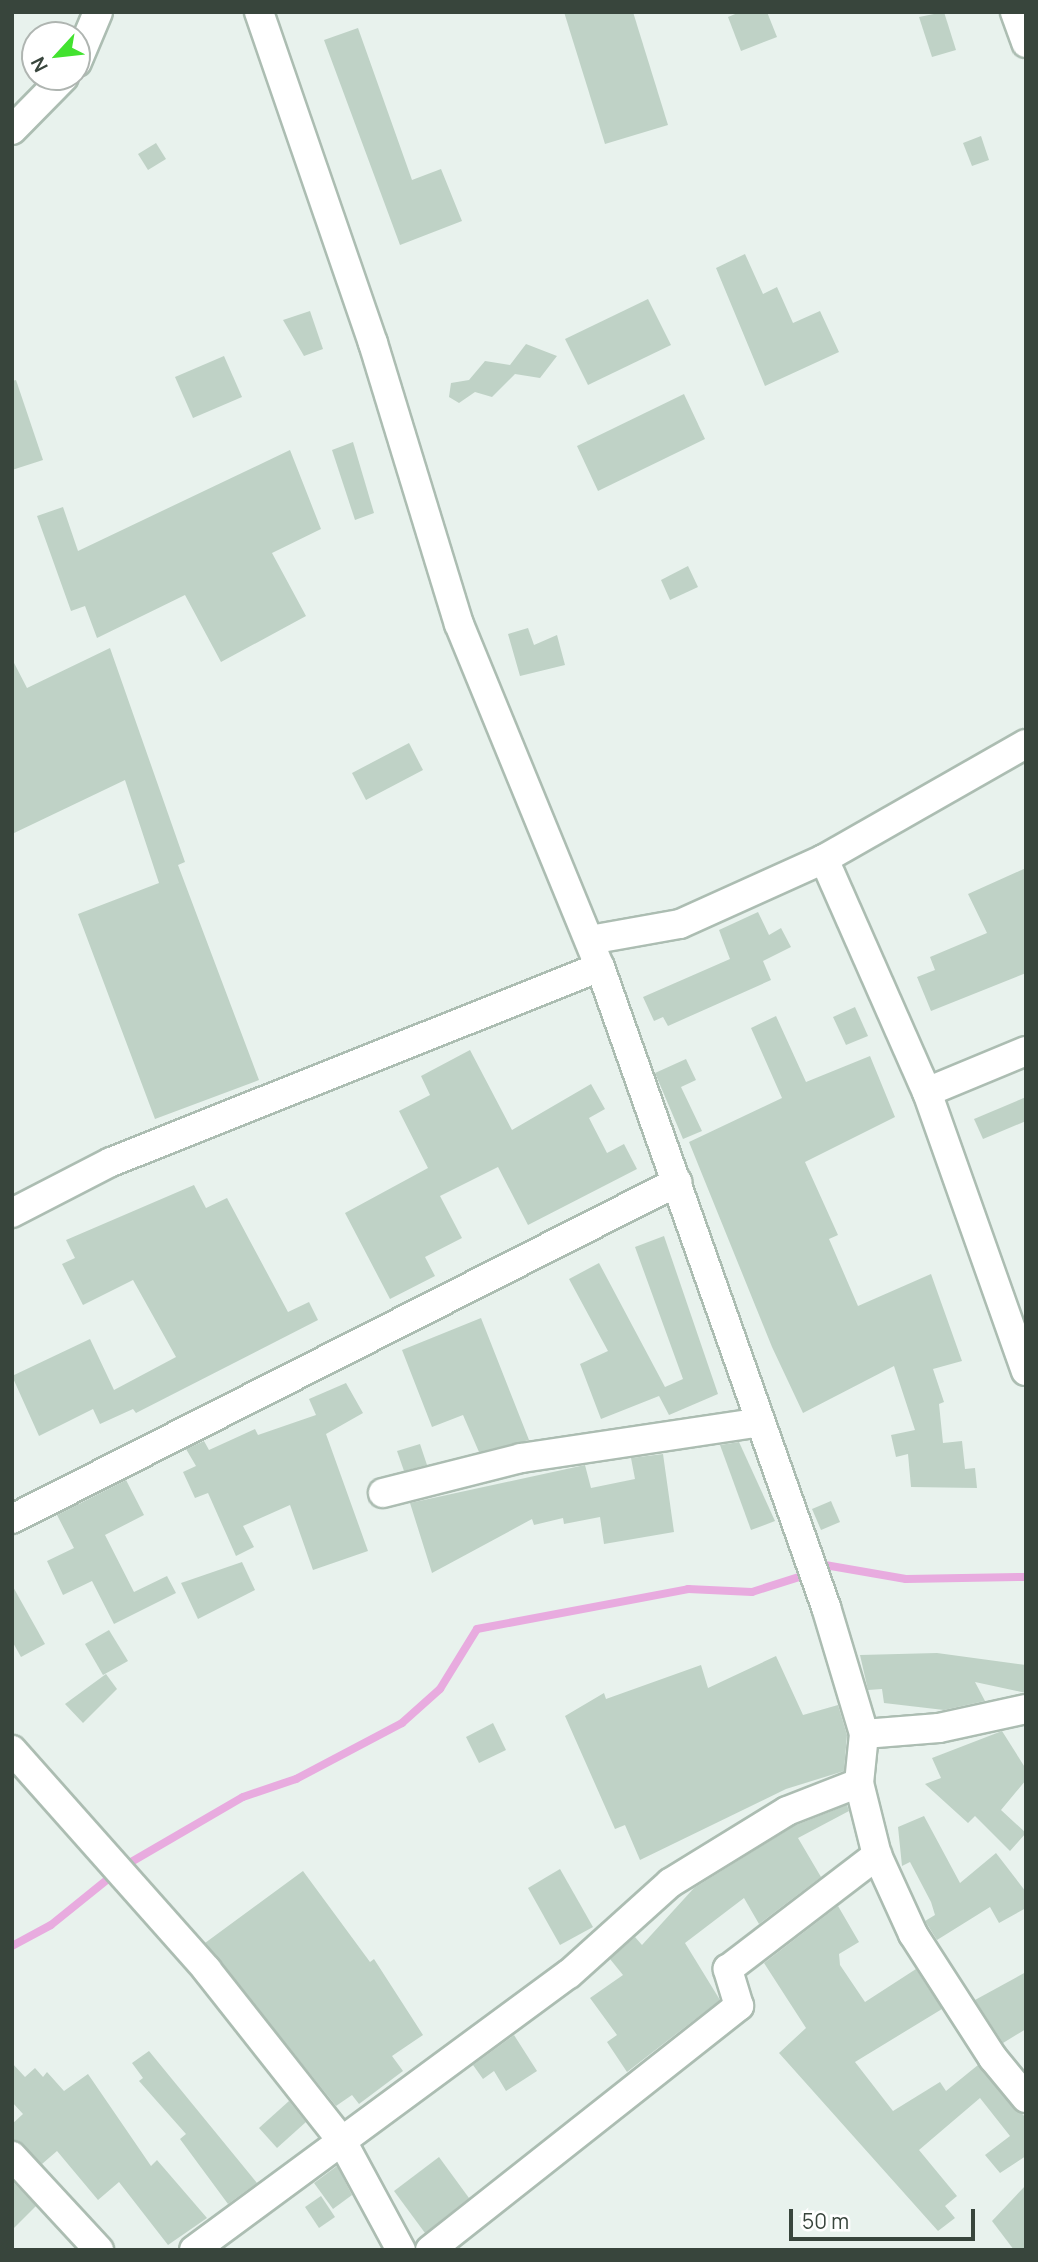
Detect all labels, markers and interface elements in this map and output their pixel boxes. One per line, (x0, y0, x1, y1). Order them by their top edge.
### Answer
north arrow (21, 21, 91, 91)
text: N (24, 53, 54, 77)
scale bar (793, 2196, 978, 2240)
text: 50 m (802, 2207, 849, 2235)

